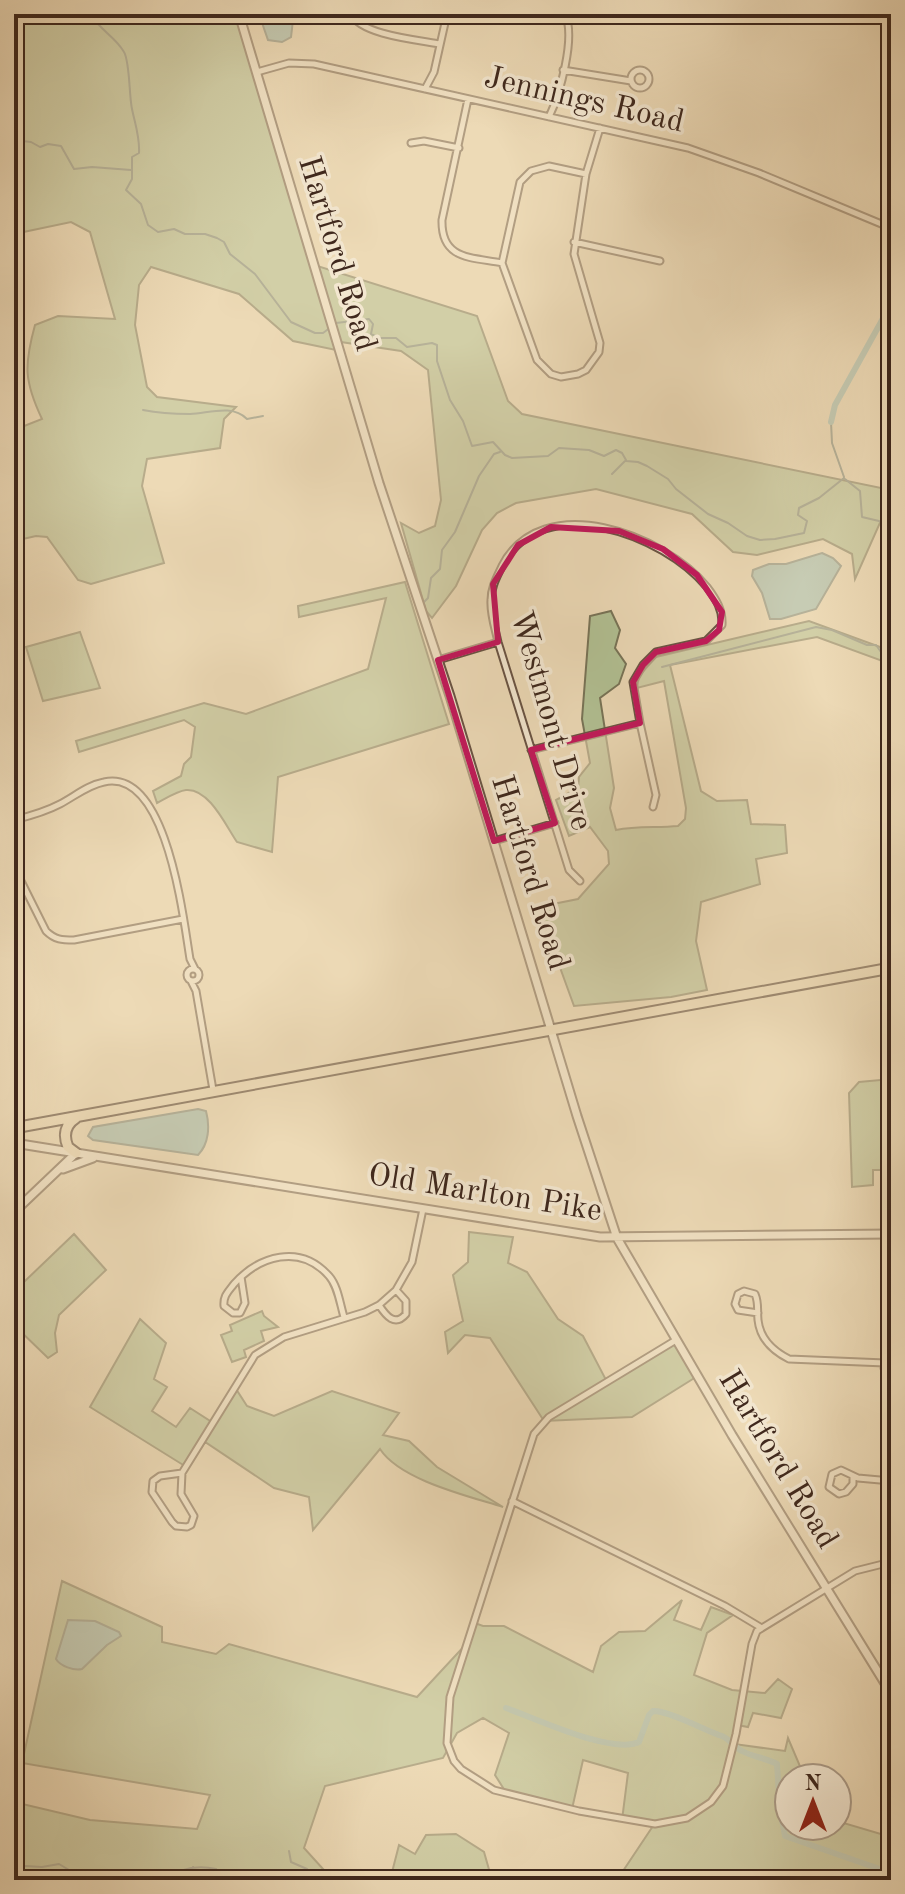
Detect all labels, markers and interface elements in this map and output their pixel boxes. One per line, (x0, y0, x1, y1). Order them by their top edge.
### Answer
street label: Jennings Road (481, 62, 687, 140)
street label: Hartford Road (291, 153, 381, 355)
street label: Westmont Drive (503, 608, 597, 834)
street label: Hartford Road (484, 772, 574, 974)
street label: Old Marlton Pike (366, 1160, 604, 1228)
street label: Hartford Road (711, 1365, 843, 1555)
north arrow (773, 1762, 853, 1842)
text: N (805, 1773, 822, 1795)

